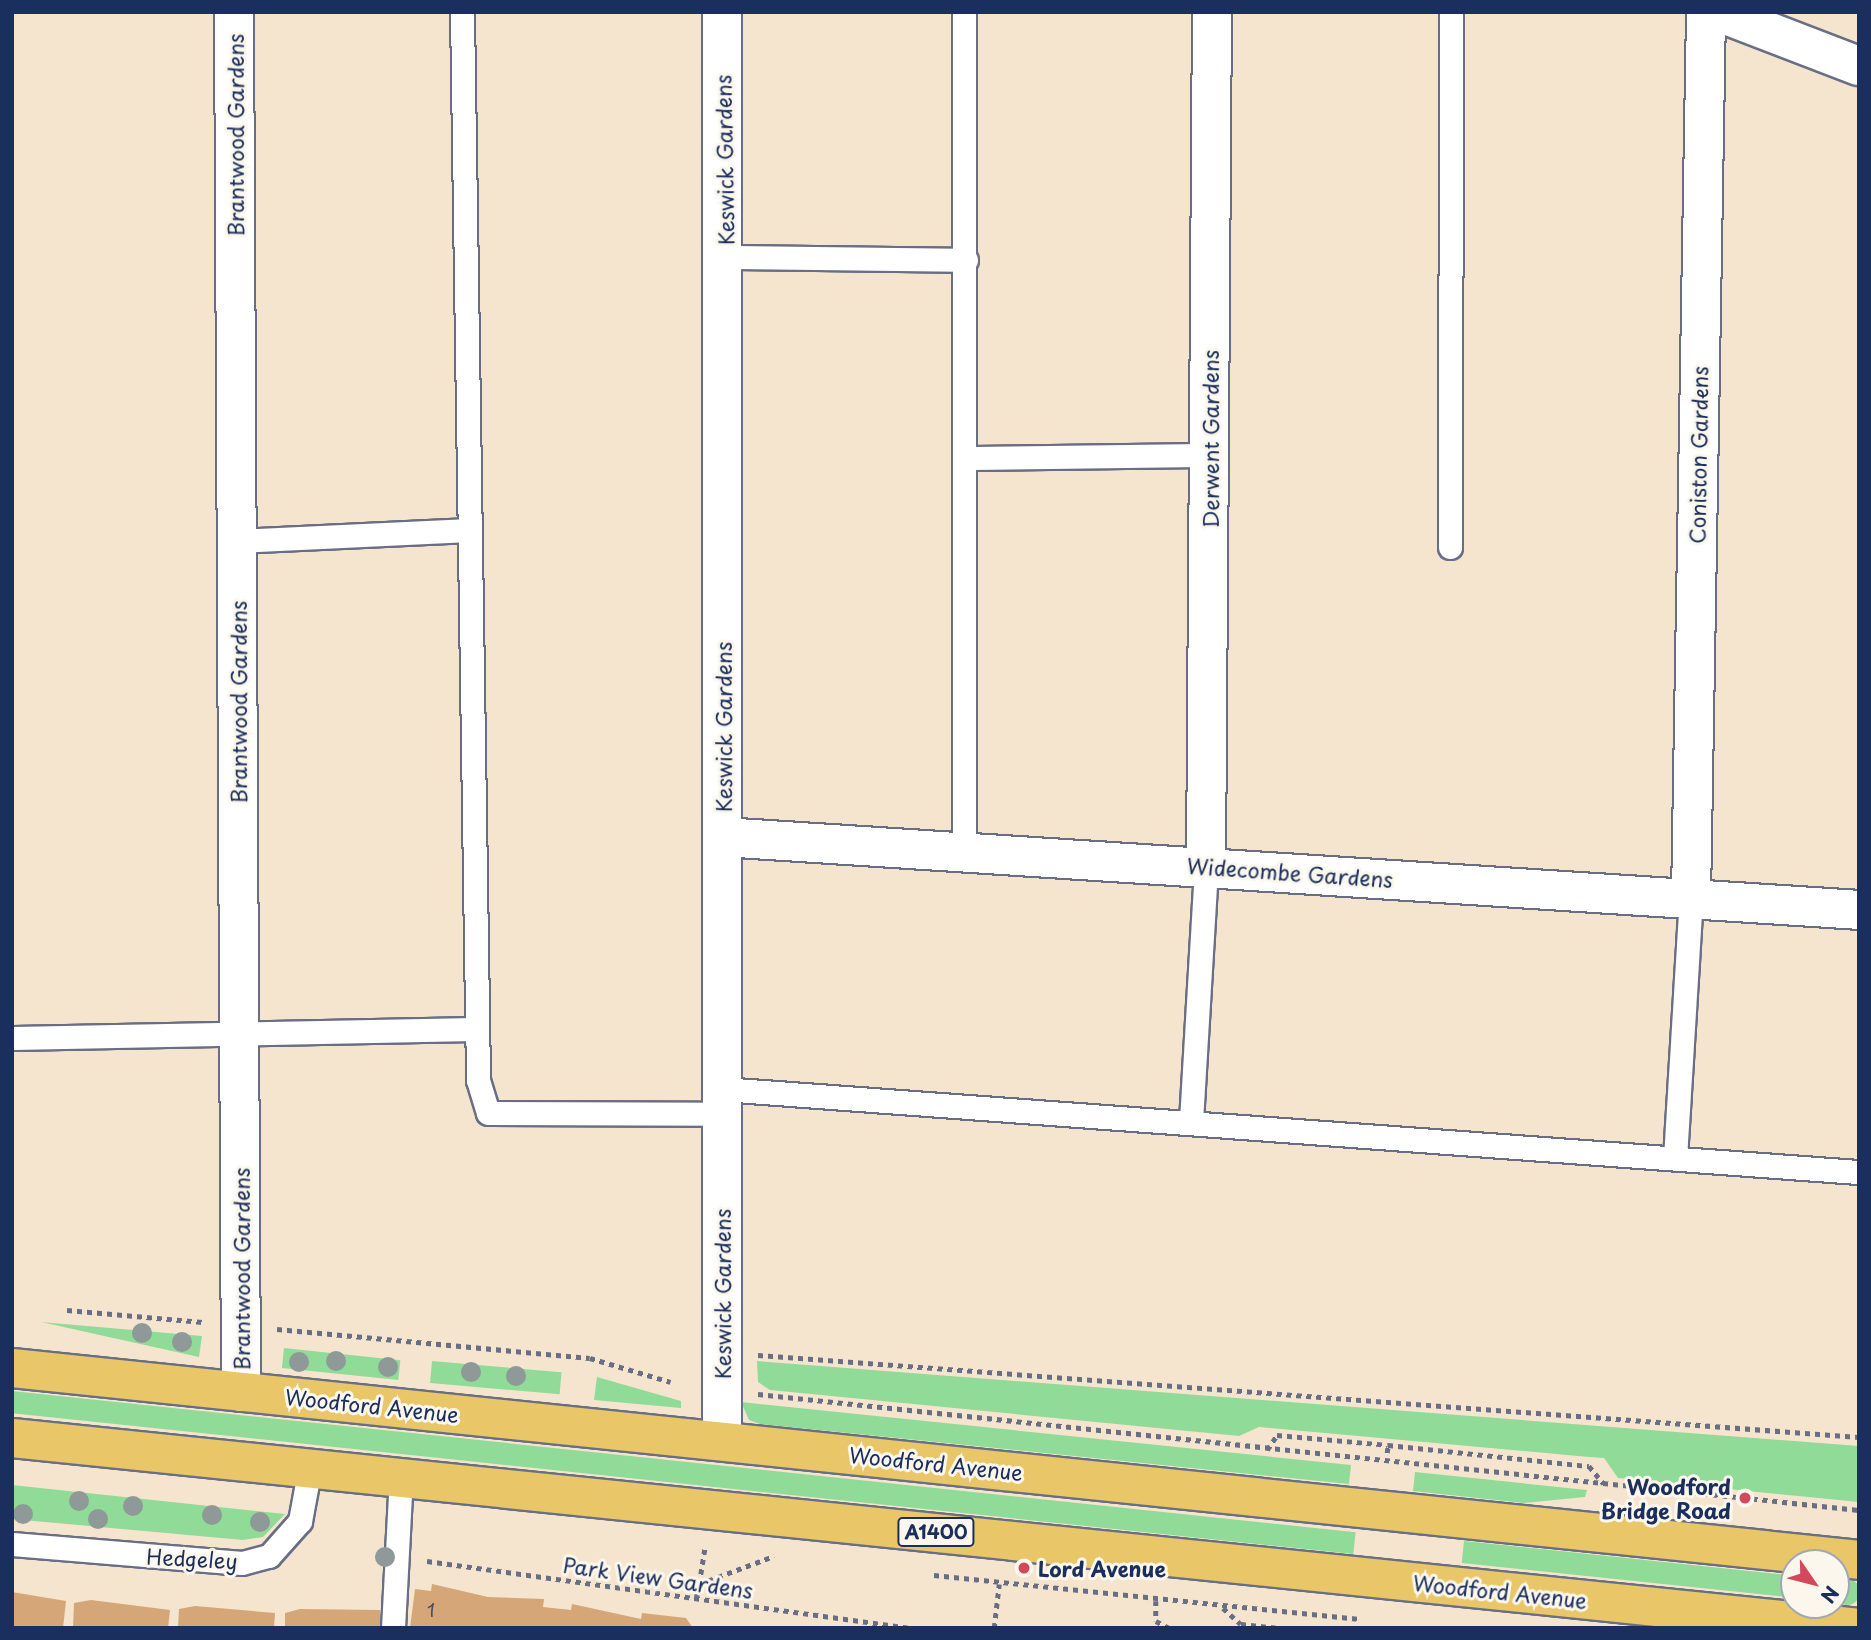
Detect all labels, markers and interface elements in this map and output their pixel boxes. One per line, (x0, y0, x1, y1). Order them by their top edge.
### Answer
street label: Brantwood Gardens (222, 34, 248, 236)
street label: Keswick Gardens (710, 75, 738, 245)
street label: Derwent Gardens (1197, 351, 1223, 527)
street label: Coniston Gardens (1684, 365, 1712, 545)
street label: Brantwood Gardens (225, 601, 251, 803)
street label: Keswick Gardens (710, 642, 736, 812)
street label: Widecombe Gardens (1187, 852, 1393, 892)
street label: Brantwood Gardens (228, 1168, 254, 1370)
street label: Keswick Gardens (709, 1209, 735, 1379)
street label: Woodford Avenue (283, 1383, 461, 1427)
street label: Woodford Avenue (847, 1441, 1025, 1485)
place label: Woodford Bridge Road (1601, 1473, 1731, 1523)
marker: Woodford Bridge Road (1737, 1490, 1753, 1506)
road number: A1400 (896, 1516, 976, 1548)
street label: Hedgeley (146, 1543, 238, 1573)
north arrow (1780, 1549, 1850, 1619)
street label: Park View Gardens (562, 1551, 754, 1603)
place label: Lord Avenue (1038, 1555, 1167, 1581)
marker: Lord Avenue (1016, 1560, 1032, 1576)
street label: Woodford Avenue (1411, 1569, 1589, 1613)
text: N (1815, 1581, 1846, 1609)
house number: 1 (427, 1599, 435, 1621)

